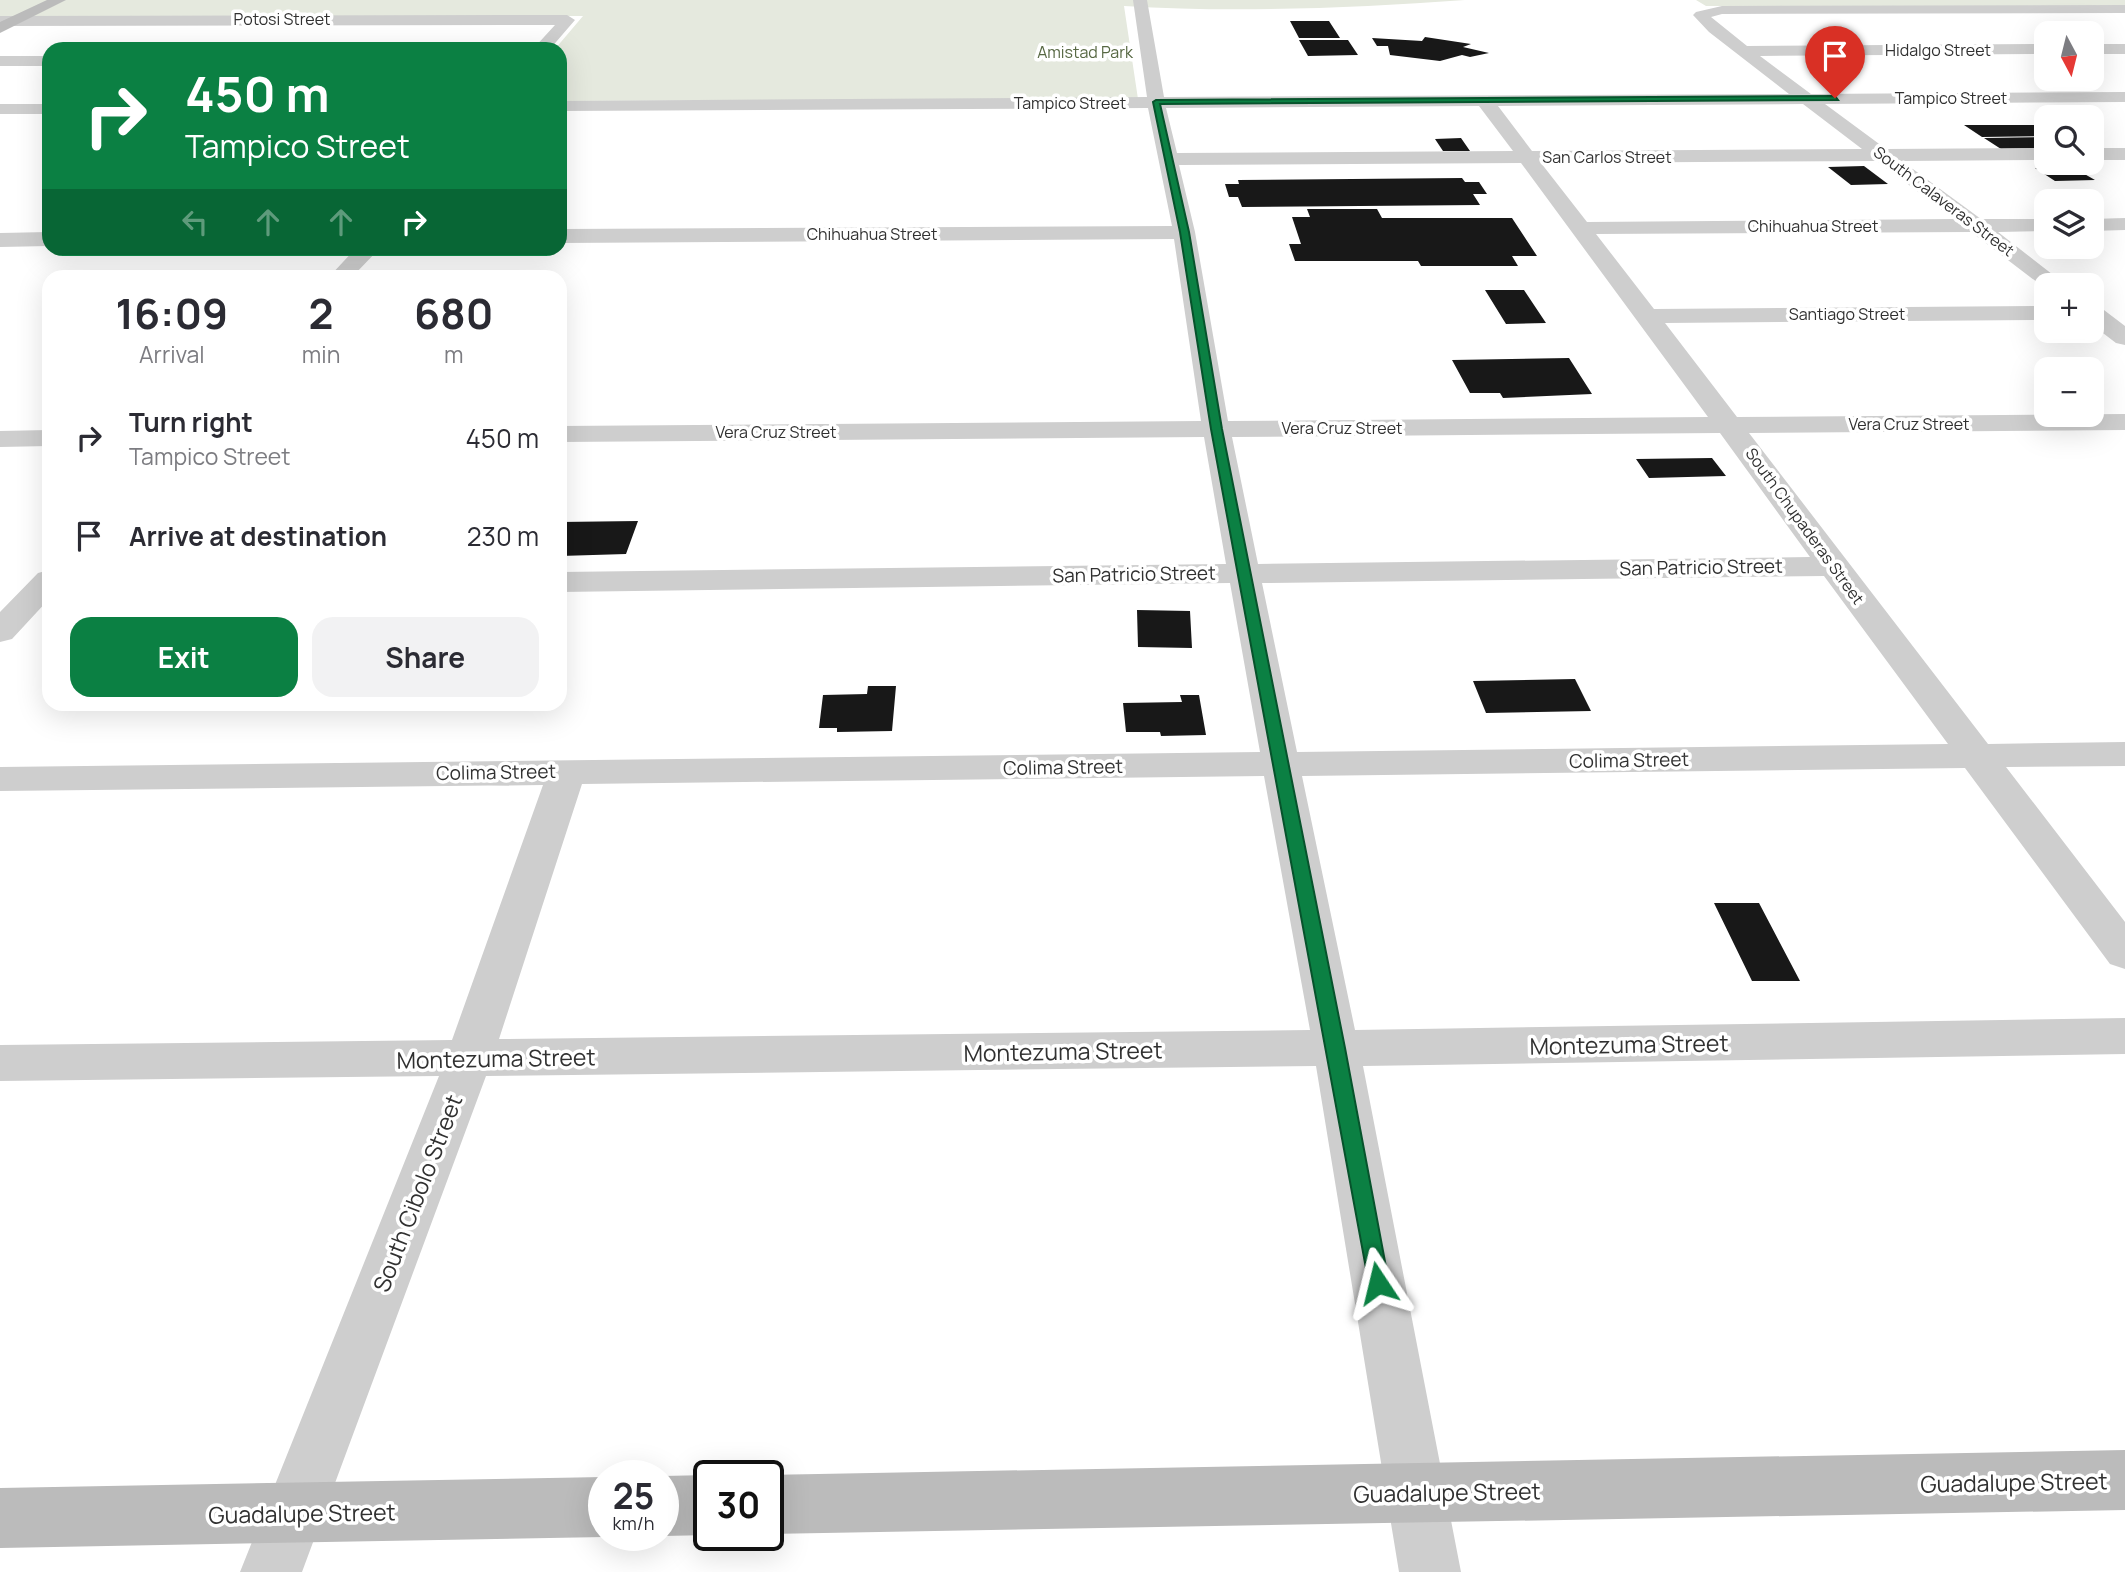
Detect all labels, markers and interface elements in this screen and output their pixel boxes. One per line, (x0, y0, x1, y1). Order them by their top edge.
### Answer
street label: Potosi Street (234, 8, 330, 30)
north arrow (2034, 21, 2104, 91)
map controls (2034, 21, 2104, 427)
pin (1805, 26, 1865, 98)
icon: arrive (1816, 37, 1854, 75)
street label: Hidalgo Street (1885, 39, 1991, 61)
park label: Amistad Park (1037, 41, 1134, 63)
text: 450 m (185, 60, 330, 127)
icon: right (70, 70, 161, 161)
street label: Tampico Street (1895, 87, 2007, 109)
street label: Tampico Street (1014, 92, 1126, 114)
button: search (2034, 105, 2104, 175)
text: Tampico Street (185, 124, 410, 168)
street label: South Calaveras Street (1869, 141, 2019, 261)
street label: San Carlos Street (1542, 146, 1672, 168)
button: layers (2034, 189, 2104, 259)
icon: left (176, 203, 214, 241)
icon: ahead (249, 203, 287, 241)
icon: ahead (322, 203, 360, 241)
icon: right (395, 203, 433, 241)
street label: Chihuahua Street (1748, 215, 1878, 237)
street label: Chihuahua Street (807, 223, 937, 245)
button: + (2034, 273, 2104, 343)
text: 16:09 (116, 284, 228, 342)
text: 2 (309, 284, 334, 342)
text: 680 (414, 284, 493, 342)
street label: Santiago Street (1789, 303, 1905, 325)
text: Arrival (139, 338, 205, 370)
text: min (302, 338, 340, 370)
text: m (444, 338, 463, 370)
button: − (2034, 357, 2104, 427)
text: Turn right (129, 404, 253, 440)
street label: Vera Cruz Street (1849, 413, 1969, 435)
street label: Vera Cruz Street (1282, 417, 1402, 439)
icon: right (70, 419, 108, 457)
text: 450 m (466, 420, 539, 456)
street label: Vera Cruz Street (716, 421, 836, 443)
text: Tampico Street (129, 440, 291, 472)
street label: South Chupaderas Street (1741, 443, 1869, 609)
icon: arrive (70, 517, 108, 555)
text: Arrive at destination (129, 518, 387, 554)
text: 230 m (467, 518, 539, 554)
street label: San Patricio Street (1619, 553, 1783, 581)
street label: San Patricio Street (1052, 560, 1216, 588)
button: Exit (70, 617, 298, 697)
button: Share (312, 617, 539, 697)
street label: Colima Street (1569, 746, 1689, 774)
street label: Colima Street (1003, 753, 1123, 781)
street label: Colima Street (436, 758, 556, 786)
street label: Montezuma Street (1529, 1026, 1729, 1062)
street label: Montezuma Street (963, 1033, 1163, 1069)
street label: Montezuma Street (396, 1040, 596, 1076)
street label: South Cibolo Street (365, 1090, 469, 1296)
position arrow (1341, 1246, 1415, 1320)
speed limit sign: 30 (693, 1460, 784, 1551)
street label: Guadalupe Street (1920, 1464, 2108, 1500)
text: 25 (613, 1472, 654, 1520)
street label: Guadalupe Street (1353, 1474, 1541, 1510)
street label: Guadalupe Street (208, 1495, 396, 1531)
text: km/h (613, 1511, 654, 1535)

